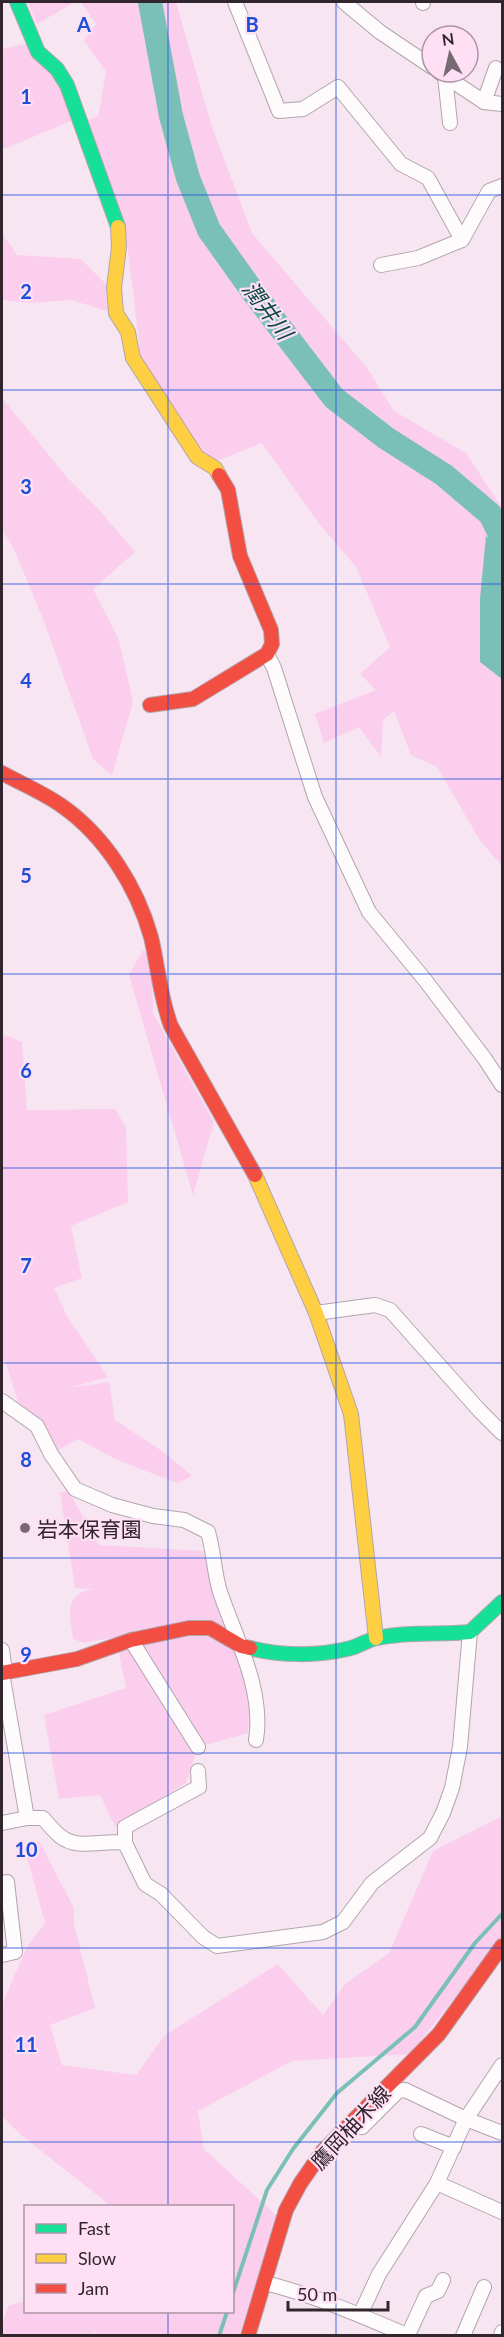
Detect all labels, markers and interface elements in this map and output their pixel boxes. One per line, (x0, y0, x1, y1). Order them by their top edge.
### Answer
text: A (76, 12, 91, 36)
text: B (245, 12, 259, 36)
north arrow (420, 24, 480, 84)
text: N (440, 28, 455, 49)
text: 1 (20, 84, 32, 108)
water label: 潤井川 (237, 276, 300, 346)
text: 2 (20, 279, 32, 303)
text: 3 (20, 474, 32, 498)
text: 4 (20, 668, 32, 692)
text: 5 (20, 863, 32, 887)
text: 6 (20, 1058, 32, 1082)
text: 7 (20, 1253, 32, 1277)
text: 8 (20, 1447, 32, 1471)
place label: 岩本保育園 (37, 1516, 142, 1541)
marker: 岩本保育園 (18, 1521, 32, 1535)
text: 9 (20, 1642, 32, 1666)
text: 10 (14, 1837, 38, 1861)
text: 11 (14, 2032, 38, 2056)
street label: 鷹岡柚木線 (305, 2080, 395, 2174)
legend (24, 2205, 234, 2313)
text: Fast (78, 2217, 111, 2239)
text: Slow (78, 2247, 116, 2269)
scale bar (288, 2274, 388, 2312)
text: Jam (78, 2277, 109, 2299)
text: 50 m (297, 2283, 337, 2305)

